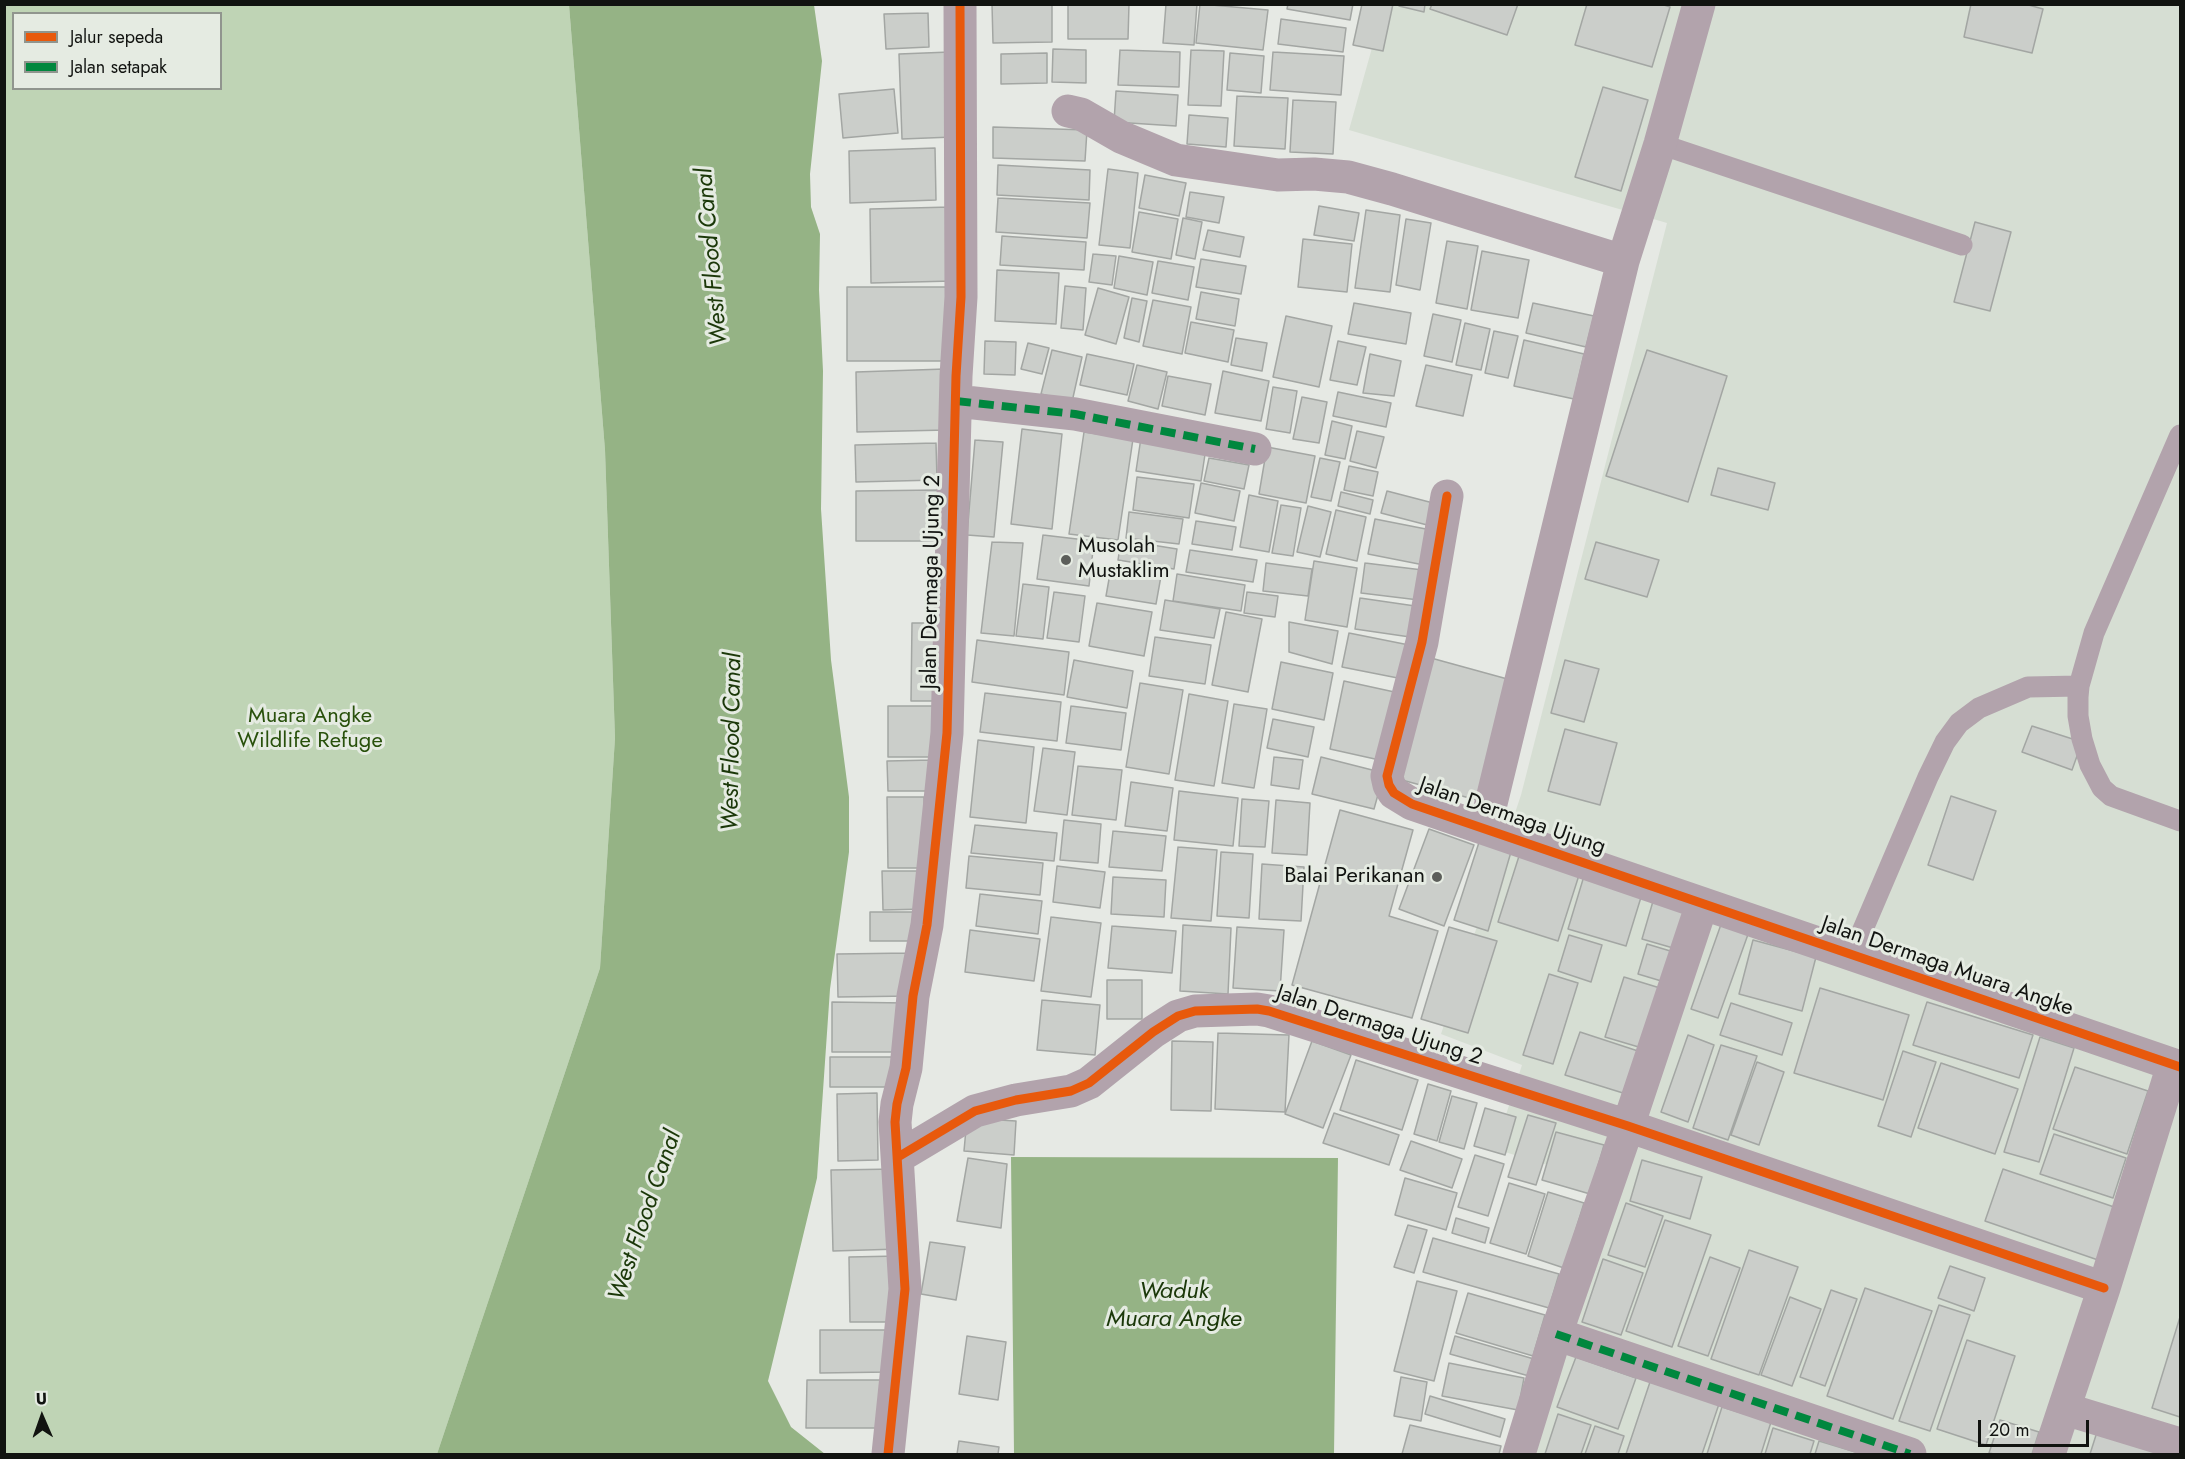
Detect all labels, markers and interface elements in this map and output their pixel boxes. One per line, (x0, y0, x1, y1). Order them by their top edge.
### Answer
legend (12, 12, 222, 90)
text: Jalur sepeda (70, 24, 163, 50)
text: Jalan setapak (70, 54, 167, 80)
water label: West Flood Canal (691, 167, 735, 347)
street label: Jalan Dermaga Ujung 2 (917, 474, 947, 690)
place label: Musolah Mustaklim (1078, 534, 1170, 586)
marker: Musolah Mustaklim (1059, 553, 1073, 567)
water label: West Flood Canal (717, 653, 749, 831)
park label: Muara Angke Wildlife Refuge (237, 704, 383, 756)
street label: Jalan Dermaga Ujung (1415, 773, 1609, 861)
place label: Balai Perikanan (1284, 864, 1425, 890)
marker: Balai Perikanan (1430, 870, 1444, 884)
street label: Jalan Dermaga Muara Angke (1817, 911, 2077, 1023)
street label: Jalan Dermaga Ujung 2 (1273, 980, 1485, 1072)
water label: West Flood Canal (603, 1127, 689, 1305)
water label: Waduk Muara Angke (1106, 1278, 1242, 1334)
north arrow (12, 1387, 72, 1447)
text: U (35, 1387, 47, 1410)
scale bar (1981, 1408, 2092, 1446)
text: 20 m (1989, 1417, 2029, 1443)

